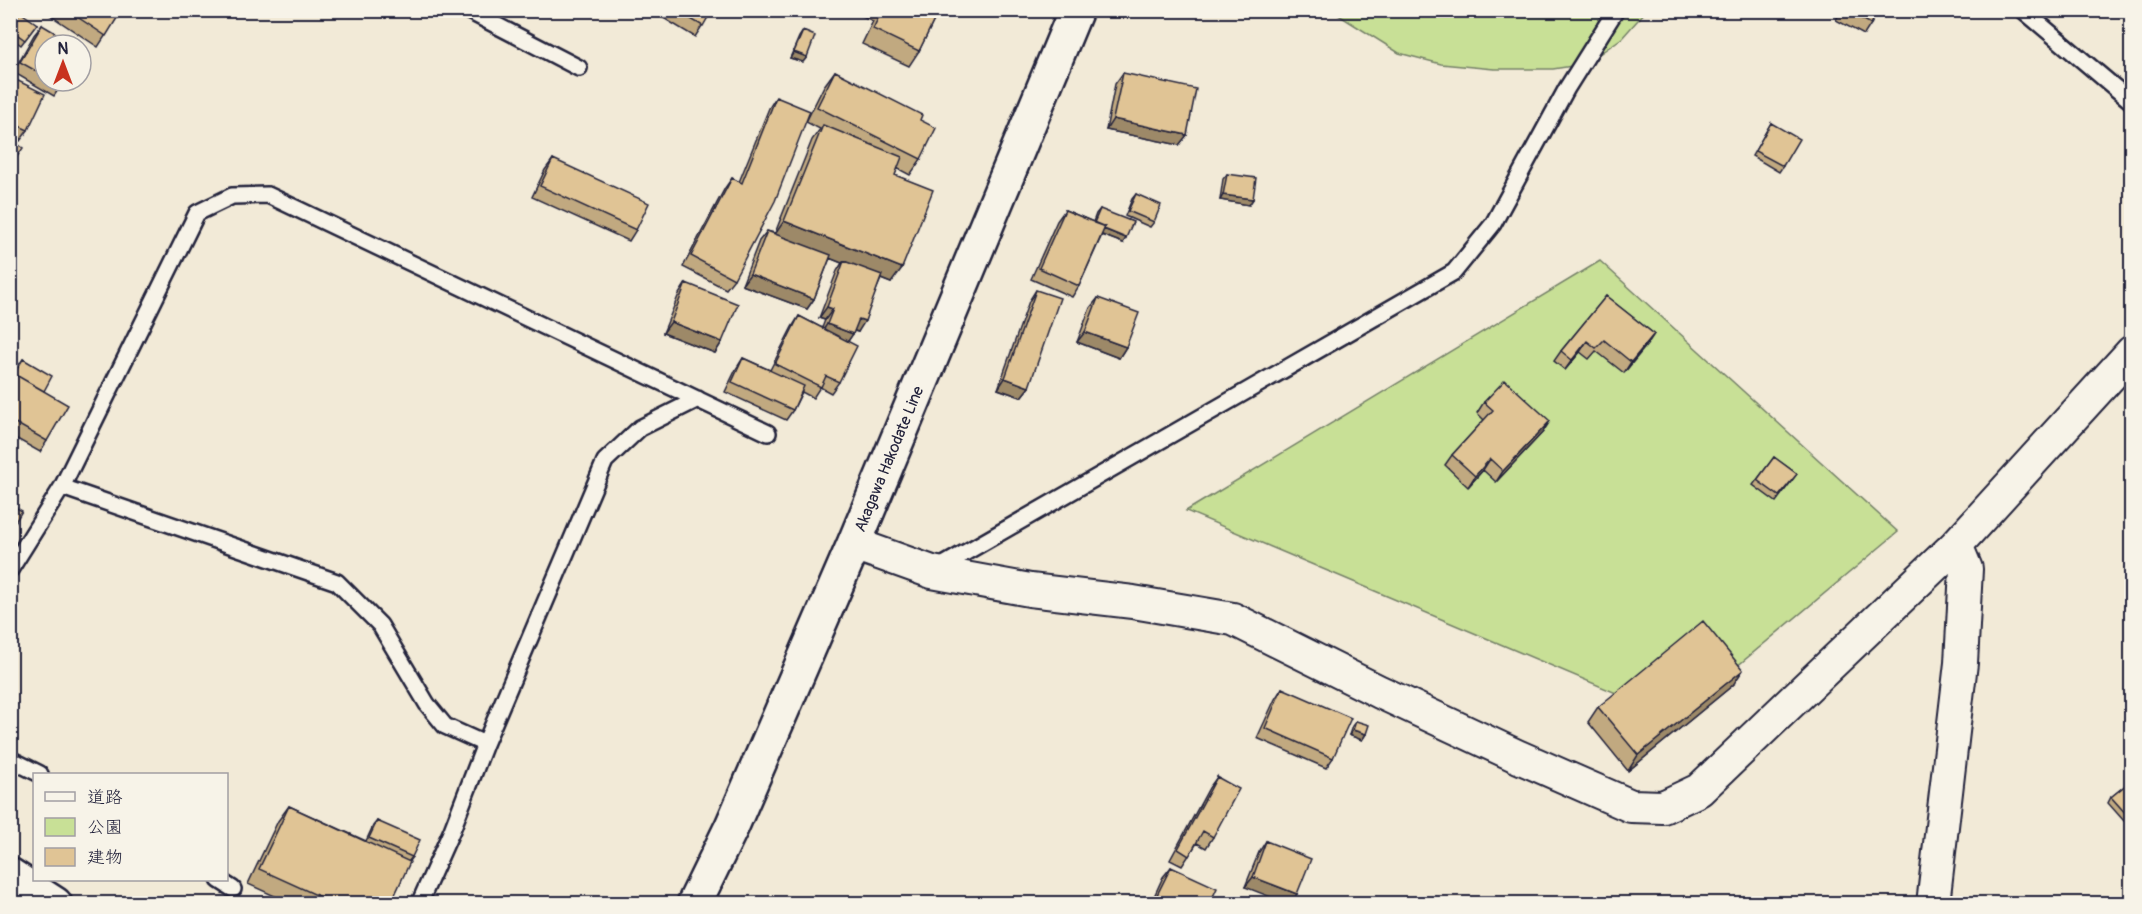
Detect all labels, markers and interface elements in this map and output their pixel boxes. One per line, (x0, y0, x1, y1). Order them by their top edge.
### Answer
north arrow (33, 33, 93, 93)
text: N (58, 39, 69, 59)
street label: Akagawa Hakodate Line (850, 383, 929, 535)
legend (33, 773, 228, 881)
text: 道路 (87, 786, 123, 809)
text: 公園 (87, 816, 123, 839)
text: 建物 (87, 846, 123, 869)

